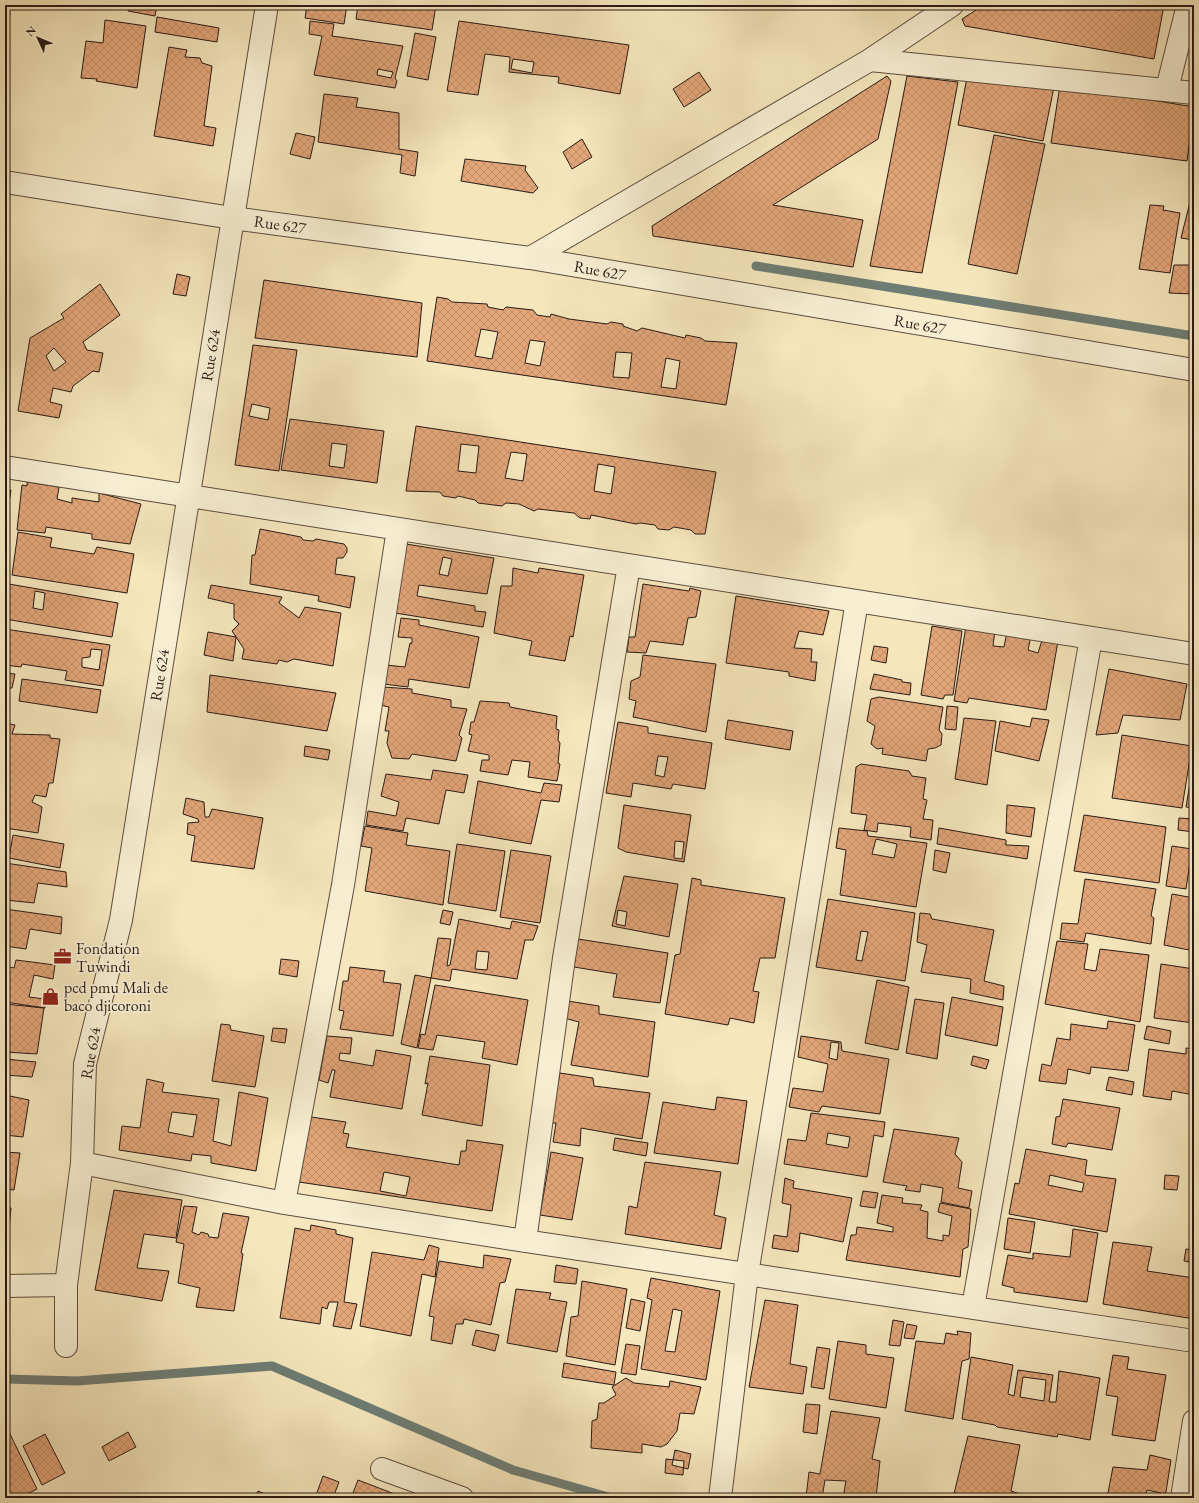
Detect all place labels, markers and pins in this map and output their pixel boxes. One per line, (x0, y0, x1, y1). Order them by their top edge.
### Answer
place label: Fondation Tuwindi (76, 938, 140, 977)
office icon: Fondation Tuwindi (53, 947, 73, 967)
place label: pcd pmu Mali de baco djicoroni (64, 977, 168, 1016)
shop icon: pcd pmu Mali de baco djicoroni (41, 986, 61, 1006)

